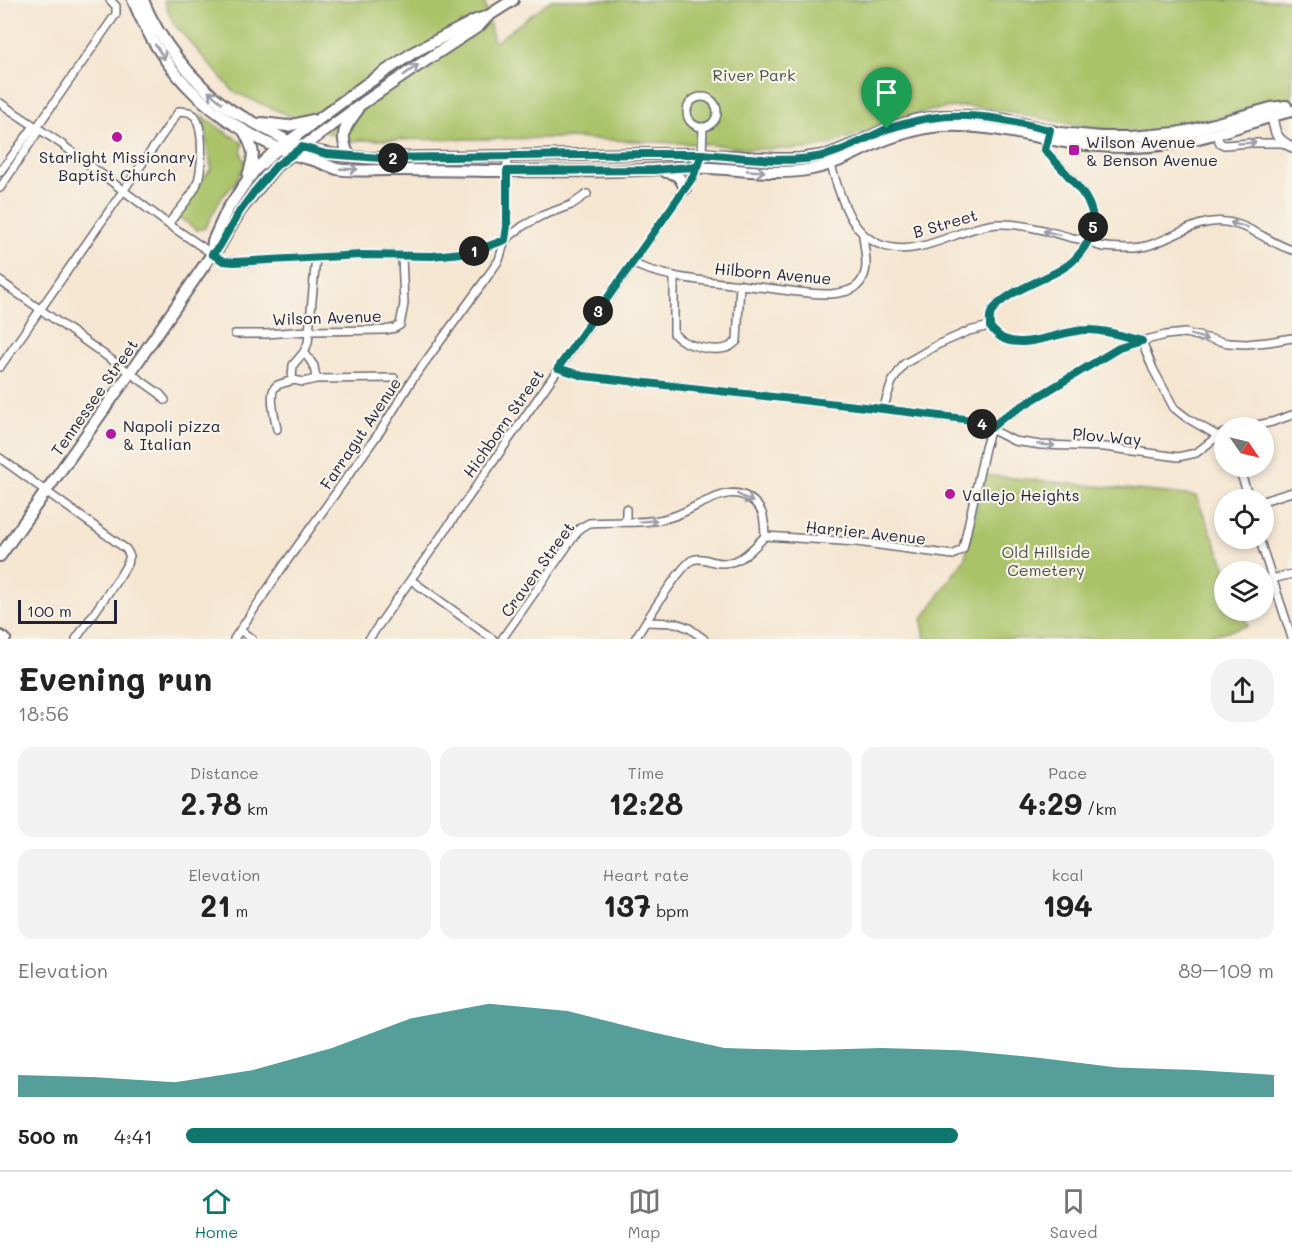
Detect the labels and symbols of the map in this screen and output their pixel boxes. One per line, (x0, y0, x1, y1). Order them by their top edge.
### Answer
one-way arrow (154, 43, 166, 60)
one-way arrow (403, 64, 419, 76)
park label: River Park (713, 64, 795, 85)
pin (861, 67, 912, 129)
one-way arrow (207, 91, 223, 104)
marker: Starlight Missionary Baptist Church (110, 130, 124, 144)
place label: Wilson Avenue & Benson Avenue (1086, 131, 1218, 170)
one-way arrow (1236, 138, 1256, 149)
pin: 2 (378, 143, 408, 173)
marker: Wilson Avenue & Benson Avenue (1067, 143, 1081, 157)
place label: Starlight Missionary Baptist Church (39, 146, 195, 185)
one-way arrow (338, 164, 358, 175)
one-way arrow (746, 165, 766, 176)
street label: B Street (910, 204, 980, 242)
pin: 5 (1078, 212, 1108, 242)
one-way arrow (1230, 219, 1249, 230)
one-way arrow (1043, 227, 1062, 238)
pin: 1 (459, 236, 489, 266)
street label: Hilborn Avenue (714, 257, 832, 289)
pin: 3 (583, 296, 613, 326)
street label: Wilson Avenue (272, 305, 382, 329)
one-way arrow (1189, 332, 1208, 343)
street label: Tennessee Street (46, 335, 142, 459)
street label: Hichborn Street (458, 365, 548, 481)
street label: Farragut Avenue (315, 373, 405, 493)
pin: 4 (967, 409, 997, 439)
place label: Napoli pizza & Italian (123, 415, 221, 454)
north arrow (1214, 417, 1274, 477)
street label: Plov Way (1072, 423, 1142, 449)
marker: Napoli pizza & Italian (104, 427, 118, 441)
one-way arrow (1036, 439, 1056, 450)
place label: Vallejo Heights (962, 484, 1080, 505)
marker: Vallejo Heights (943, 487, 957, 501)
one-way arrow (736, 493, 754, 504)
one-way arrow (637, 515, 657, 526)
street label: Harrier Avenue (805, 515, 927, 549)
street label: Craven Street (495, 517, 579, 621)
park label: Old Hillside Cemetery (1001, 541, 1091, 580)
scale bar (18, 597, 117, 624)

